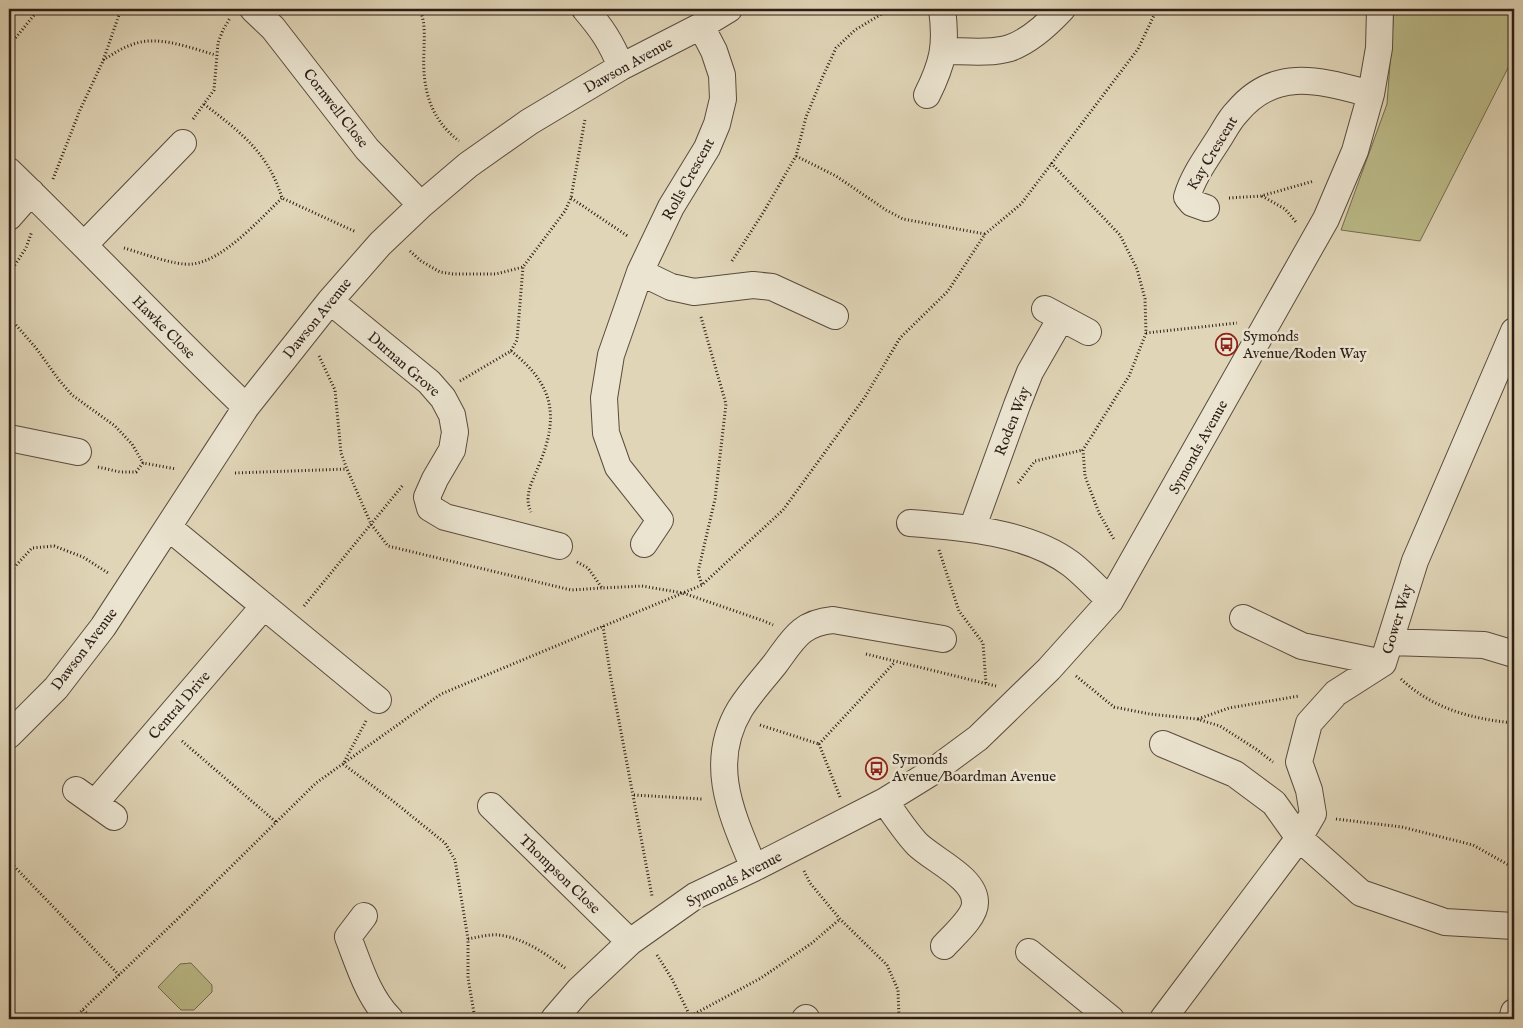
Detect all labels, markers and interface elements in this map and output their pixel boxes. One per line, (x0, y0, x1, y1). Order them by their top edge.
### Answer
street label: Dawson Avenue (581, 33, 676, 98)
street label: Cornwell Close (299, 65, 372, 152)
street label: Kay Crescent (1183, 113, 1242, 194)
street label: Rolls Crescent (658, 135, 719, 224)
street label: Dawson Avenue (279, 274, 356, 363)
street label: Hawke Close (128, 292, 199, 363)
place label: Symonds Avenue/Roden Way (1242, 327, 1367, 363)
street label: Durnan Grove (364, 328, 444, 401)
bus stop icon: Symonds Avenue/Roden Way (1215, 333, 1239, 357)
street label: Roden Way (991, 383, 1035, 458)
street label: Symonds Avenue (1165, 397, 1232, 498)
street label: Gower Way (1378, 581, 1417, 657)
street label: Dawson Avenue (47, 604, 122, 694)
street label: Central Drive (144, 667, 215, 744)
place label: Symonds Avenue/Boardman Avenue (891, 750, 1056, 786)
bus stop icon: Symonds Avenue/Boardman Avenue (864, 756, 888, 780)
street label: Thompson Close (515, 831, 605, 918)
street label: Symonds Avenue (683, 847, 785, 912)

